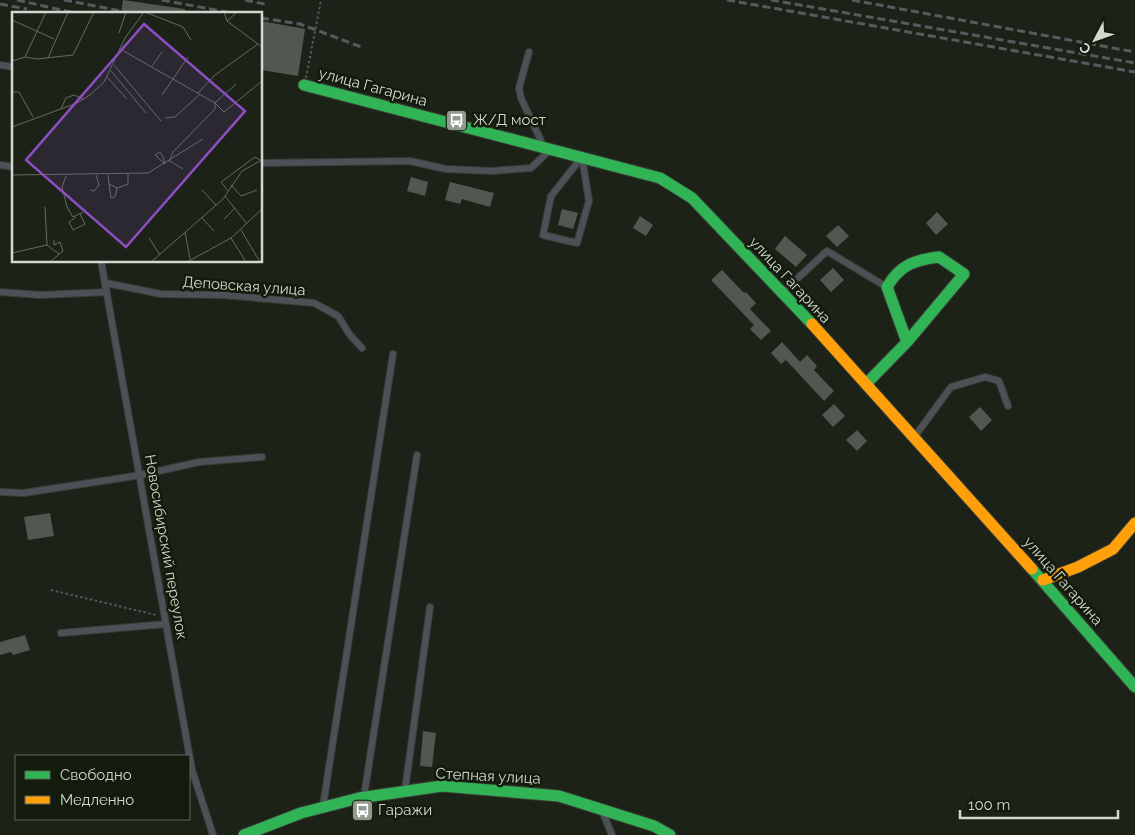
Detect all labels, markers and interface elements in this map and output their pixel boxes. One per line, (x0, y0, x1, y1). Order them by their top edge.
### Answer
inset map (12, 12, 262, 262)
north arrow (1070, 15, 1120, 65)
text: С (1076, 39, 1094, 57)
street label: улица Гагарина (317, 64, 429, 110)
bus stop icon: Ж/Д мост (445, 108, 469, 132)
place label: Ж/Д мост (473, 111, 546, 129)
street label: улица Гагарина (745, 233, 835, 327)
street label: Деповская улица (182, 273, 306, 299)
street label: Новосибирский переулок (141, 453, 191, 641)
street label: улица Гагарина (1020, 533, 1106, 629)
legend (15, 755, 190, 820)
street label: Степная улица (435, 764, 541, 788)
text: Свободно (60, 766, 132, 784)
scale bar (960, 788, 1118, 820)
text: Медленно (60, 791, 134, 809)
text: 100 m (968, 796, 1010, 814)
bus stop icon: Гаражи (350, 798, 374, 822)
place label: Гаражи (378, 801, 432, 819)

